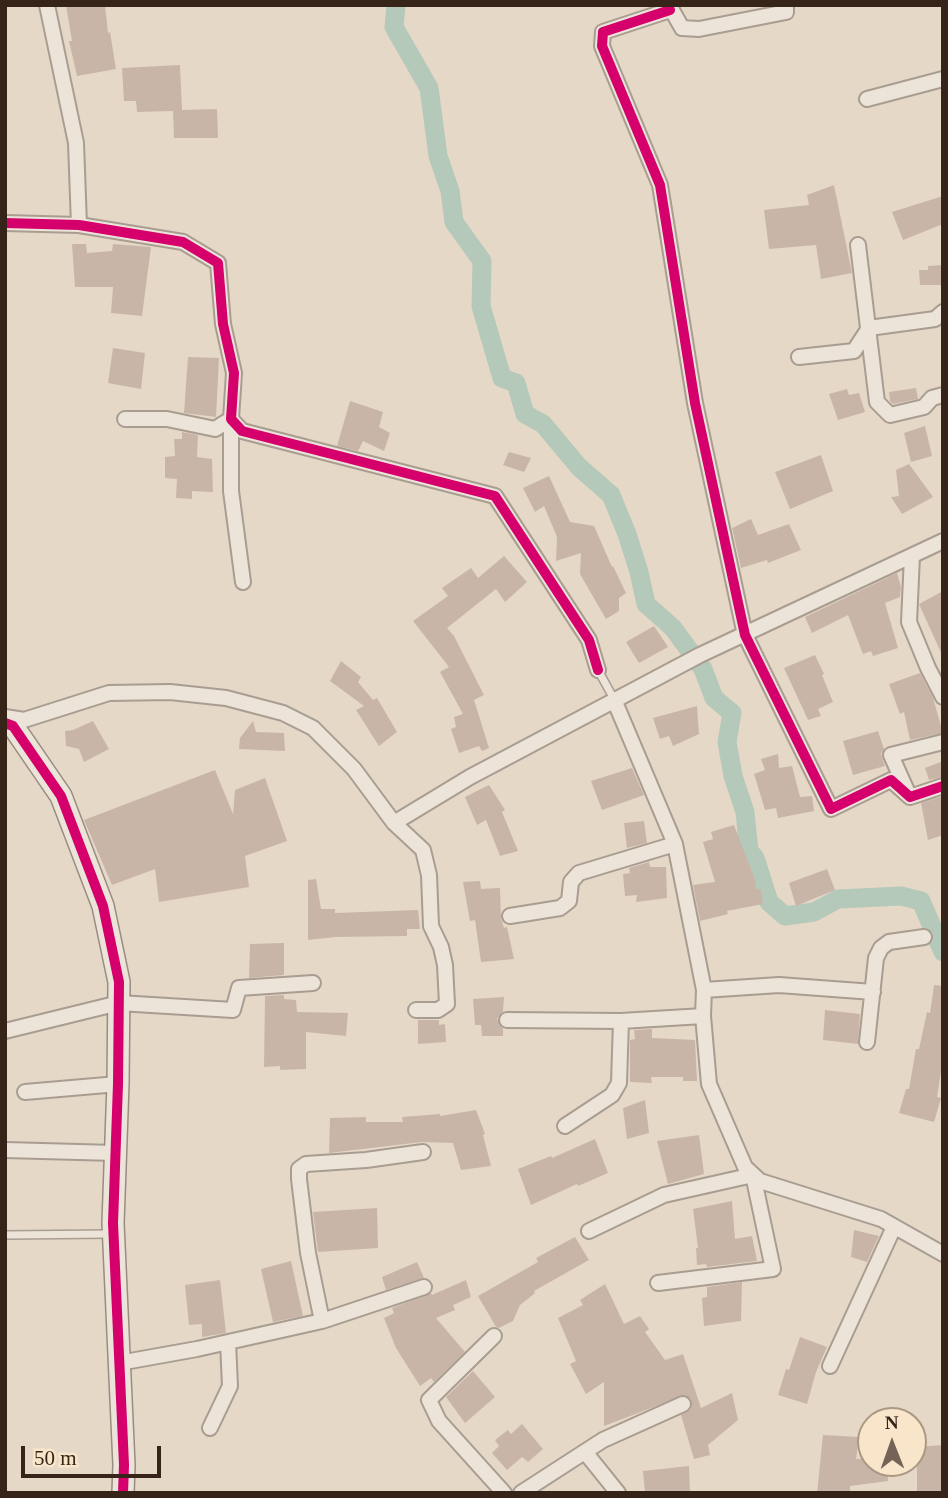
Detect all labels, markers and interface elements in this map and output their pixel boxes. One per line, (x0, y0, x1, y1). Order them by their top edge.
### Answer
north arrow (857, 1407, 927, 1477)
text: N (885, 1412, 899, 1433)
scale bar (24, 1432, 164, 1476)
text: 50 m (34, 1446, 77, 1470)

